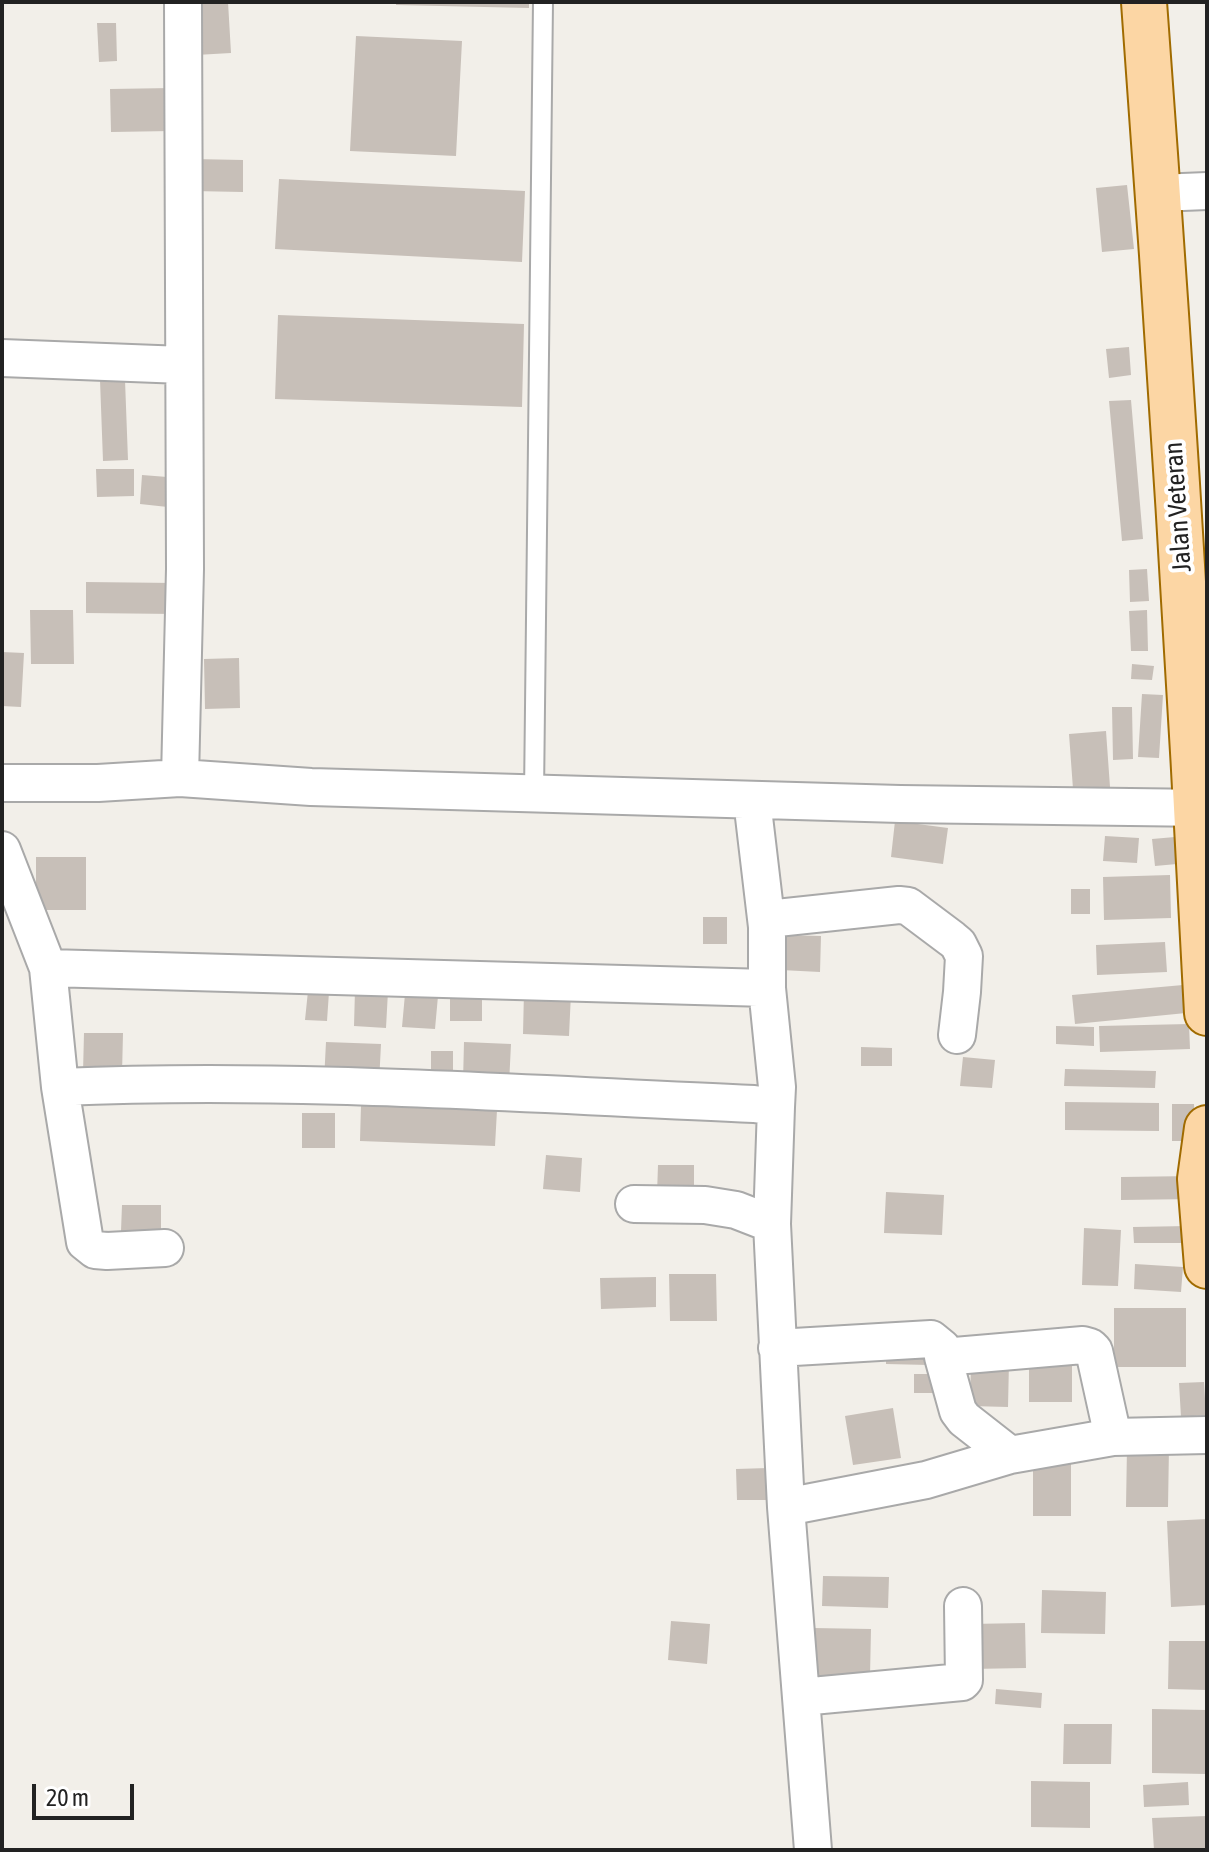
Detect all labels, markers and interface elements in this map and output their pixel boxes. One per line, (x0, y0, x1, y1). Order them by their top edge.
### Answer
street label: Jalan Veteran (1158, 441, 1198, 573)
scale bar (36, 1768, 138, 1818)
text: 20 m (46, 1784, 89, 1811)

